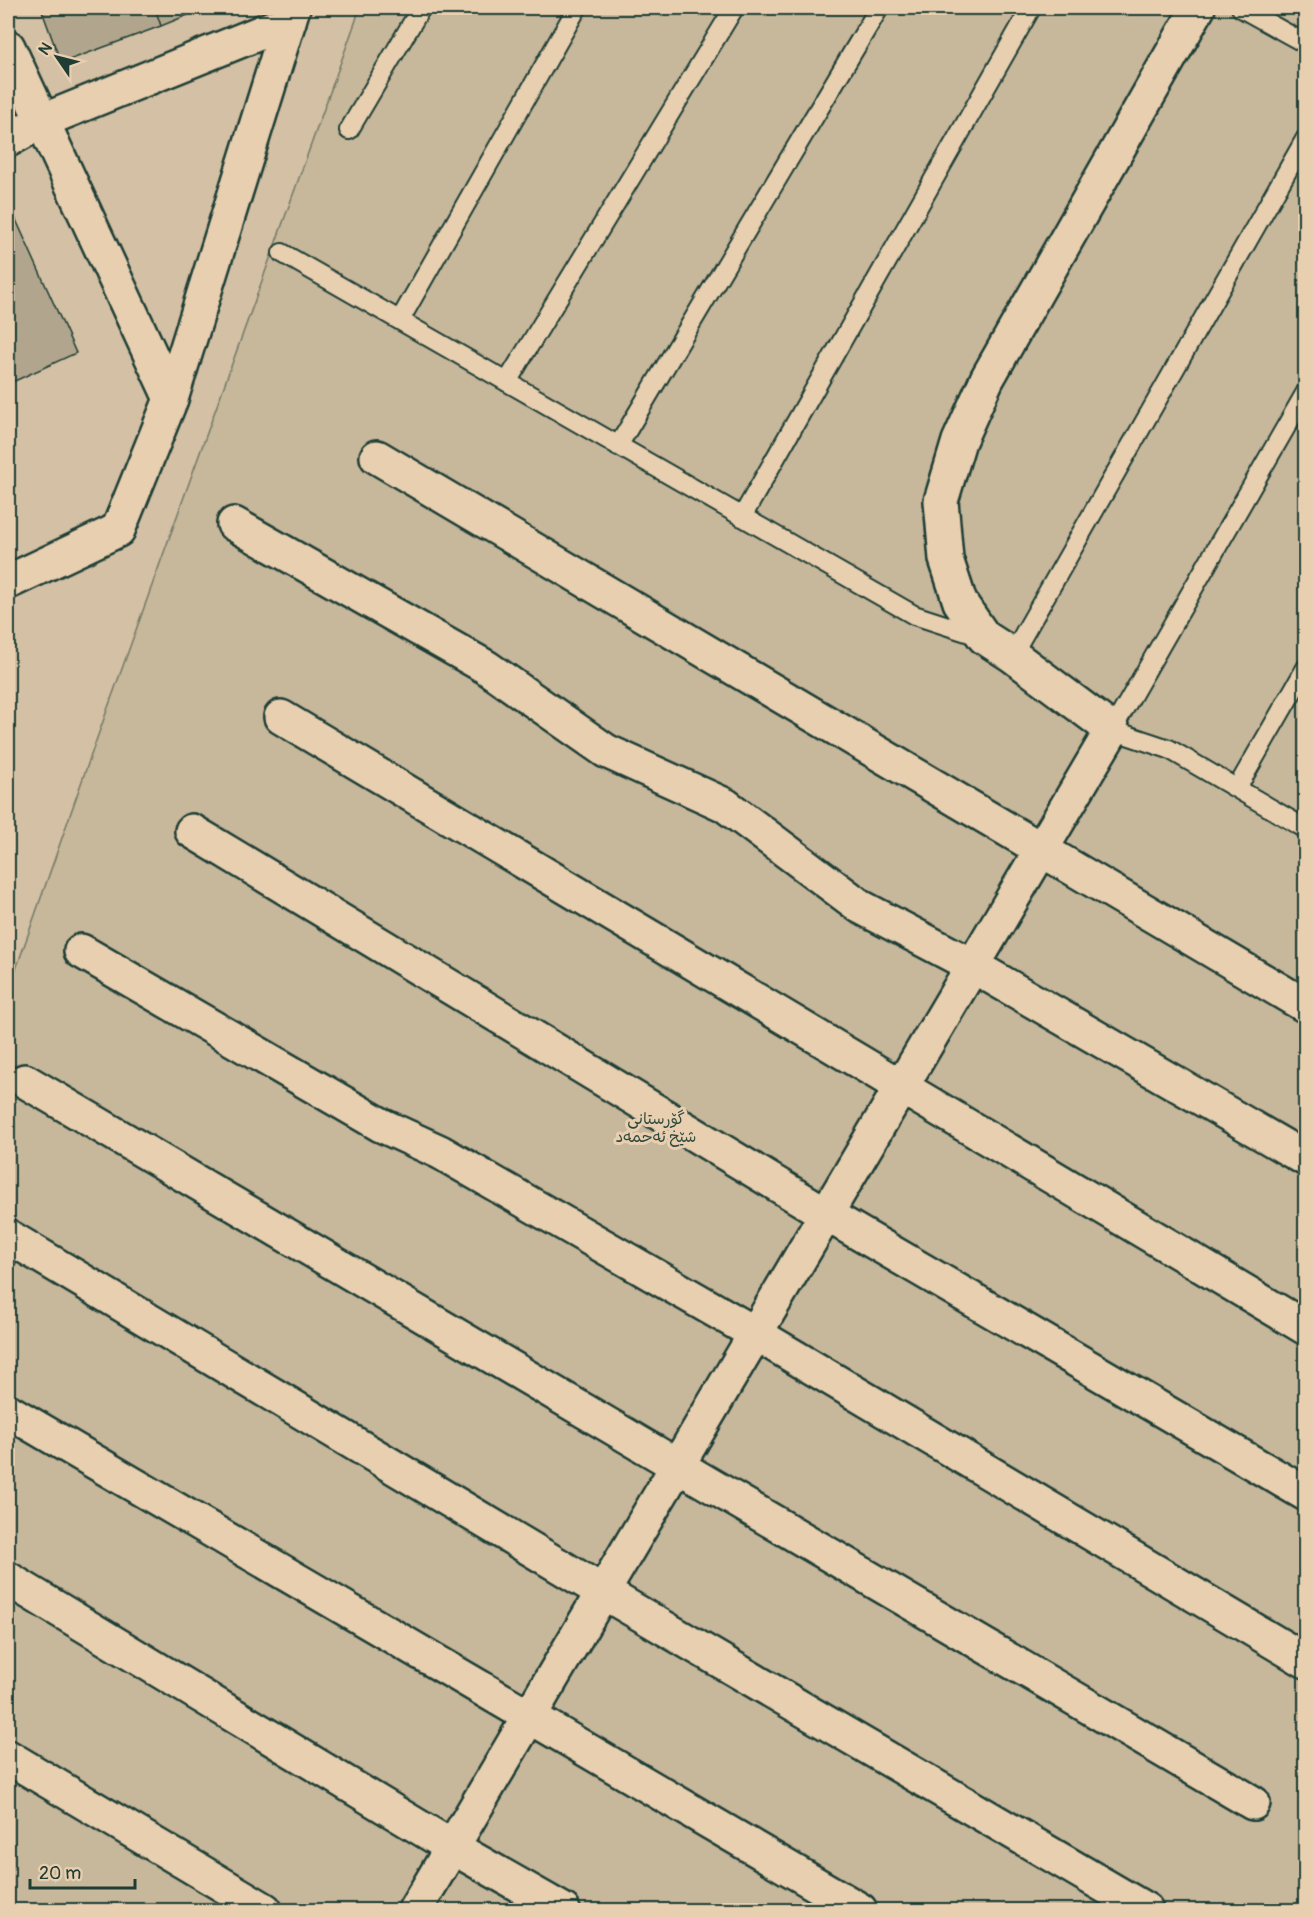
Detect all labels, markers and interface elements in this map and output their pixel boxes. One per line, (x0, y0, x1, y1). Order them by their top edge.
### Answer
north arrow (27, 27, 87, 87)
text: N (34, 39, 57, 59)
park label: گۆڕستانی شێخ ئەحمەد (616, 1109, 696, 1147)
scale bar (30, 1852, 135, 1890)
text: 20 m (39, 1862, 81, 1885)

